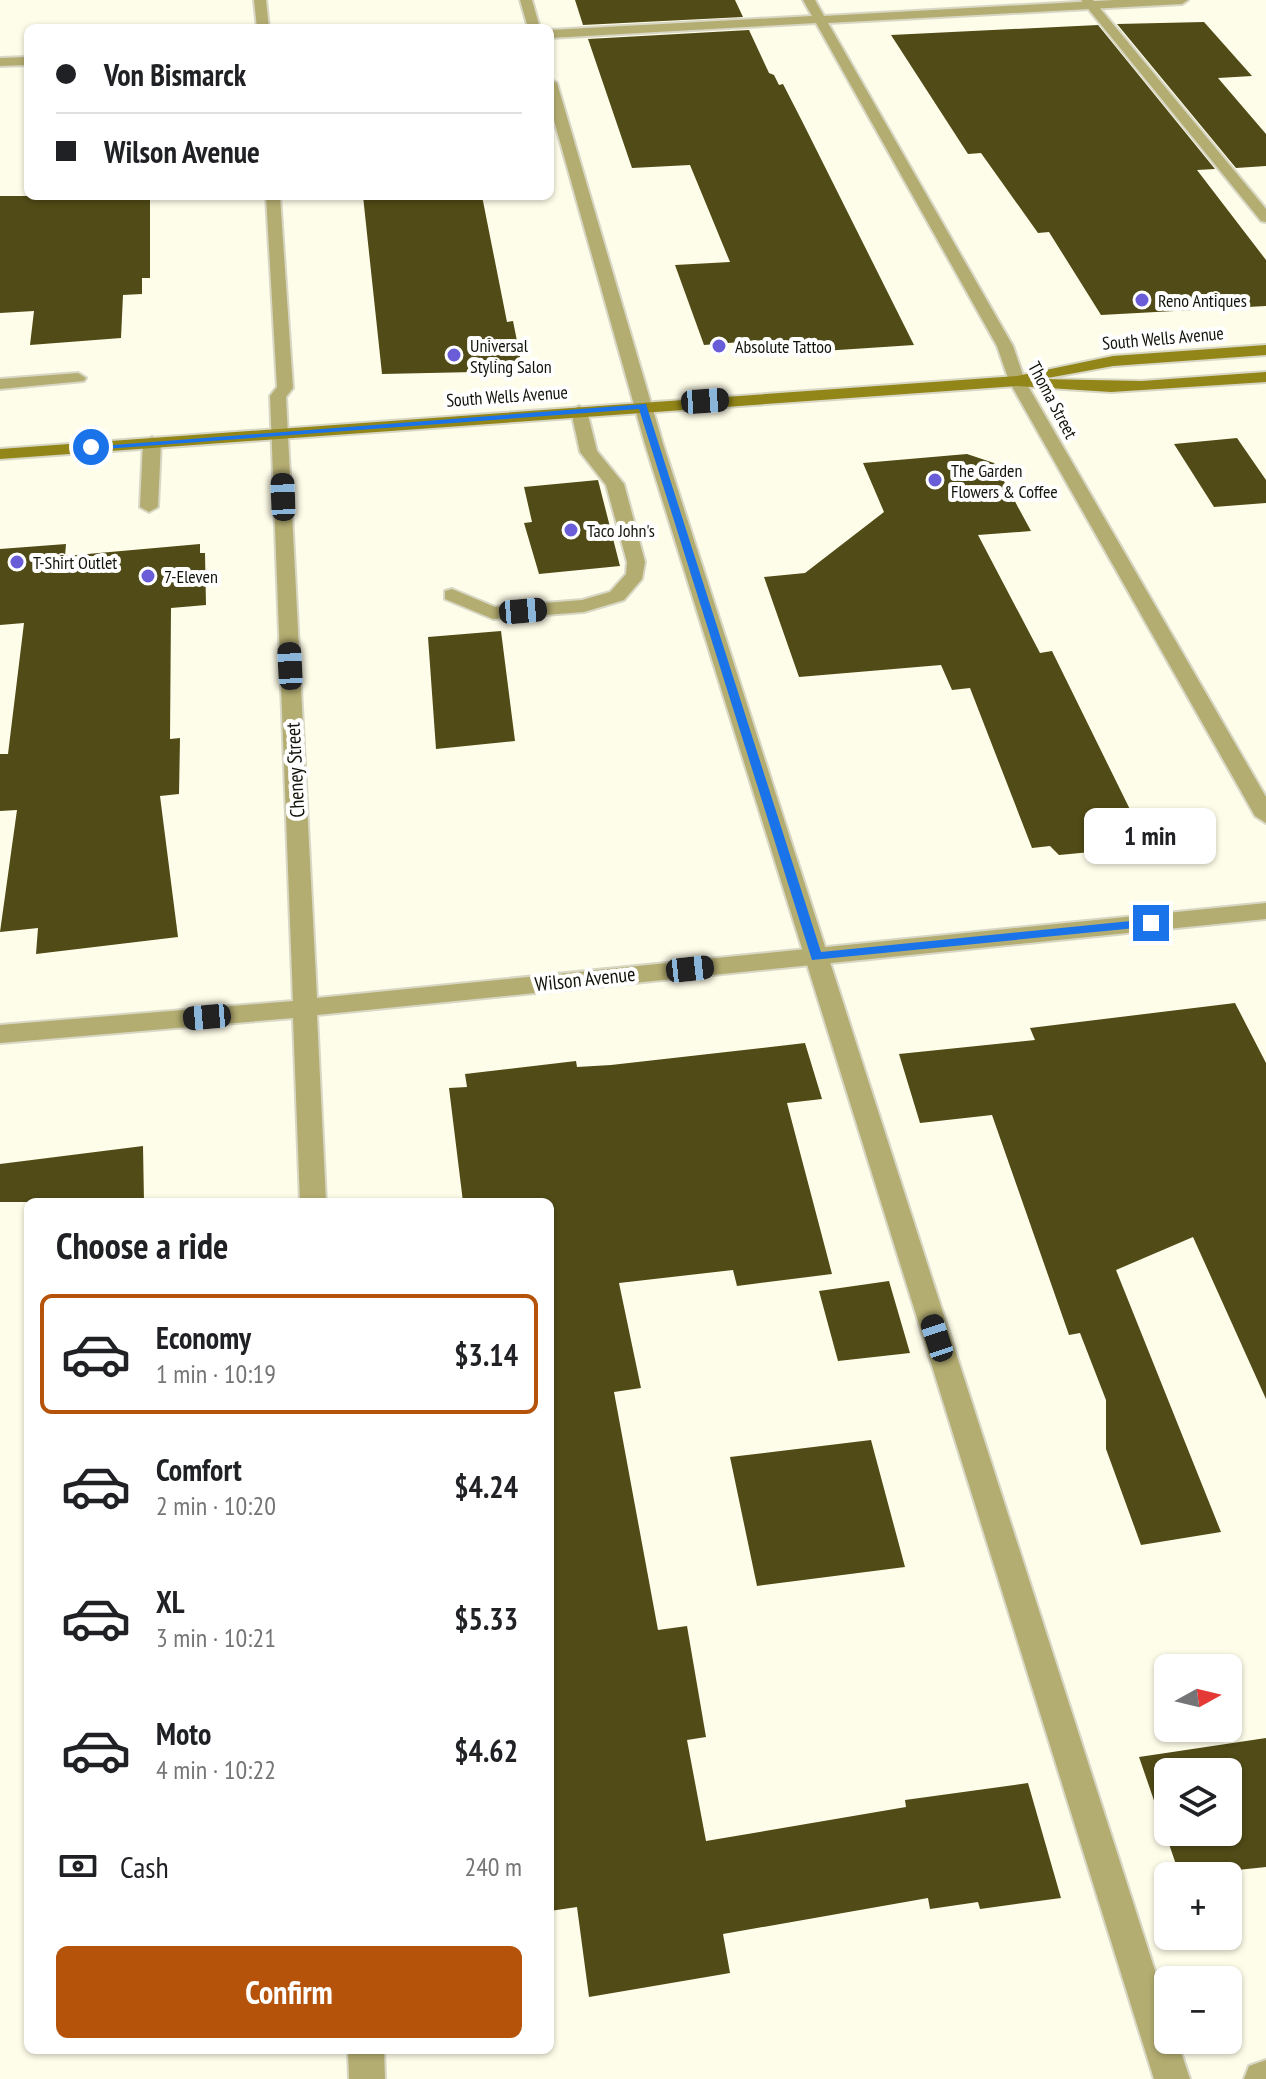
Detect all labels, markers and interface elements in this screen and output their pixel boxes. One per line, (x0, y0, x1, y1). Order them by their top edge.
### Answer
text: Von Bismarck (104, 55, 246, 94)
text: Wilson Avenue (104, 132, 260, 171)
place label: Reno Antiques (1158, 289, 1247, 312)
marker: Reno Antiques (1133, 291, 1151, 309)
street label: South Wells Avenue (1101, 321, 1225, 355)
place label: Universal Styling Salon (470, 334, 552, 378)
place label: Absolute Tattoo (735, 335, 832, 358)
marker: Absolute Tattoo (710, 337, 728, 355)
marker: Universal Styling Salon (445, 346, 463, 364)
street label: Thoma Street (1023, 358, 1083, 442)
street label: South Wells Avenue (445, 380, 569, 412)
car (680, 387, 730, 415)
route start (73, 429, 109, 465)
place label: The Garden Flowers & Coffee (951, 459, 1058, 503)
marker: The Garden Flowers & Coffee (926, 471, 944, 489)
car (270, 473, 296, 521)
place label: Taco John's (587, 519, 655, 542)
marker: Taco John's (562, 521, 580, 539)
place label: T-Shirt Outlet (33, 551, 117, 574)
marker: T-Shirt Outlet (8, 553, 26, 571)
place label: 7-Eleven (164, 565, 218, 588)
marker: 7-Eleven (139, 567, 157, 585)
car (498, 597, 548, 625)
car (277, 641, 303, 691)
street label: Cheney Street (279, 721, 310, 818)
callout: 1 min (1085, 807, 1217, 863)
text: 1 min (1124, 819, 1176, 852)
route end (1133, 905, 1169, 941)
car (665, 955, 715, 983)
street label: Wilson Avenue (533, 961, 637, 997)
car (182, 1003, 232, 1031)
text: Choose a ride (56, 1222, 228, 1269)
car (918, 1311, 956, 1365)
icon: car (60, 1318, 132, 1390)
text: Economy (156, 1318, 251, 1357)
text: $3.14 (454, 1335, 518, 1374)
text: 1 min · 10:19 (156, 1357, 276, 1390)
icon: car (60, 1450, 132, 1522)
text: Comfort (156, 1450, 242, 1489)
text: $4.24 (454, 1467, 518, 1506)
text: 2 min · 10:20 (156, 1489, 276, 1522)
icon: car (60, 1582, 132, 1654)
text: XL (156, 1582, 185, 1621)
text: $5.33 (454, 1599, 518, 1638)
text: 3 min · 10:21 (156, 1621, 276, 1654)
north arrow (1154, 1654, 1242, 1742)
map controls (1154, 1654, 1242, 2054)
icon: car (60, 1714, 132, 1786)
text: Moto (156, 1714, 211, 1753)
text: $4.62 (454, 1731, 518, 1770)
text: 4 min · 10:22 (156, 1753, 276, 1786)
button: layers (1154, 1758, 1242, 1846)
icon: cash (56, 1844, 100, 1888)
text: Cash (120, 1847, 169, 1886)
text: 240 m (464, 1850, 522, 1883)
button: + (1154, 1862, 1242, 1950)
button: Confirm (56, 1946, 522, 2038)
button: − (1154, 1966, 1242, 2054)

